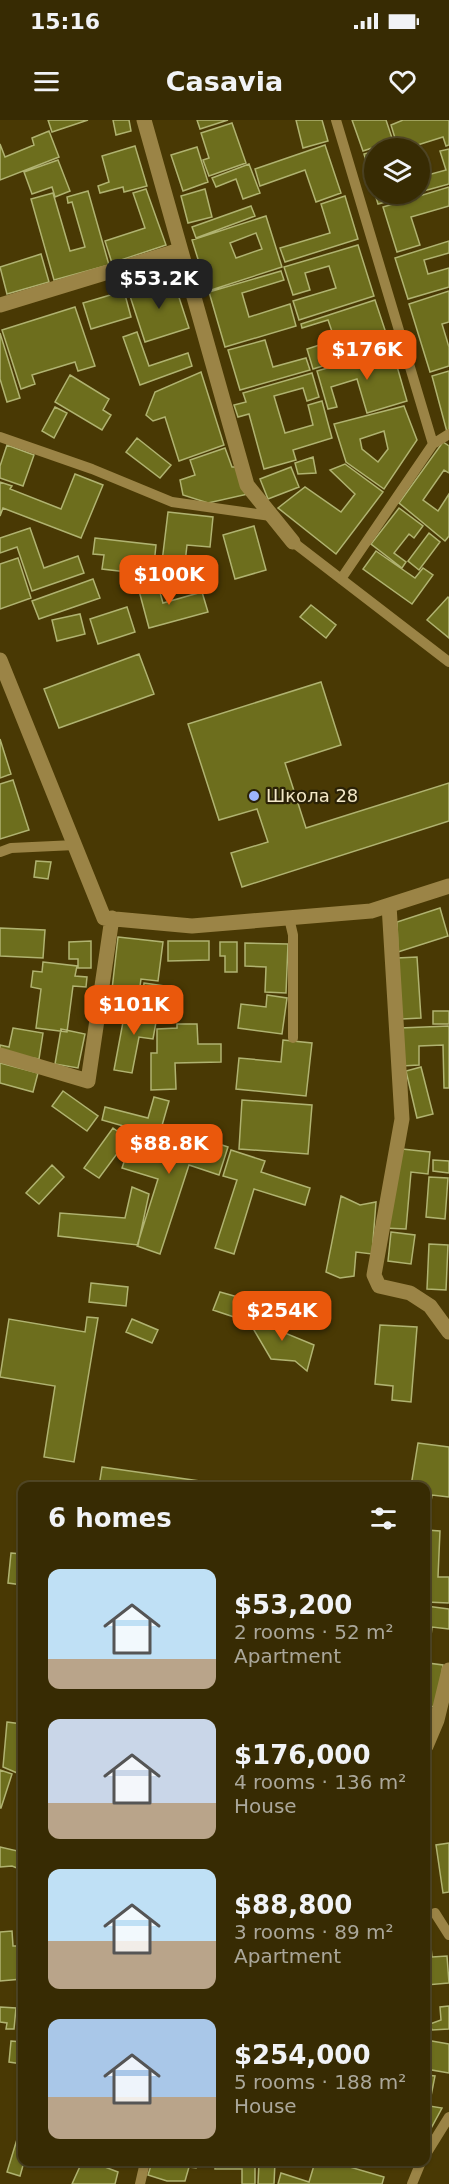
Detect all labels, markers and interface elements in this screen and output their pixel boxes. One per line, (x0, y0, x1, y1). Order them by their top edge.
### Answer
text: 15:16 (30, 9, 100, 34)
icon: menu (30, 65, 63, 98)
icon: heart (386, 65, 419, 98)
text: Casavia (166, 66, 283, 97)
map controls (364, 138, 430, 204)
button: layers (364, 138, 430, 204)
pin: $53.2K (110, 259, 208, 310)
text: $53.2K (120, 266, 198, 290)
pin: $176K (325, 330, 409, 381)
text: $176K (331, 337, 403, 361)
pin: $100K (127, 555, 211, 606)
text: $100K (133, 562, 205, 586)
place label: Школа 28 (266, 785, 358, 806)
marker: Школа 28 (247, 789, 261, 803)
pin: $101K (92, 985, 176, 1036)
text: $101K (98, 992, 170, 1016)
pin: $88.8K (120, 1124, 218, 1175)
text: $88.8K (130, 1131, 208, 1155)
pin: $254K (240, 1291, 324, 1342)
text: $254K (246, 1298, 318, 1322)
icon: filters (367, 1502, 400, 1535)
text: 6 homes (48, 1503, 172, 1533)
text: $53,200 (234, 1590, 352, 1620)
icon: home (96, 1593, 168, 1665)
text: 2 rooms · 52 m² (234, 1620, 394, 1644)
text: Apartment (234, 1644, 341, 1668)
text: $176,000 (234, 1740, 371, 1770)
icon: home (96, 1743, 168, 1815)
text: 4 rooms · 136 m² (234, 1770, 406, 1794)
text: House (234, 1794, 297, 1818)
text: $88,800 (234, 1890, 352, 1920)
icon: home (96, 1893, 168, 1965)
text: 3 rooms · 89 m² (234, 1920, 394, 1944)
text: Apartment (234, 1944, 341, 1968)
text: $254,000 (234, 2040, 371, 2070)
icon: home (96, 2043, 168, 2115)
text: 5 rooms · 188 m² (234, 2070, 406, 2094)
text: House (234, 2094, 297, 2118)

